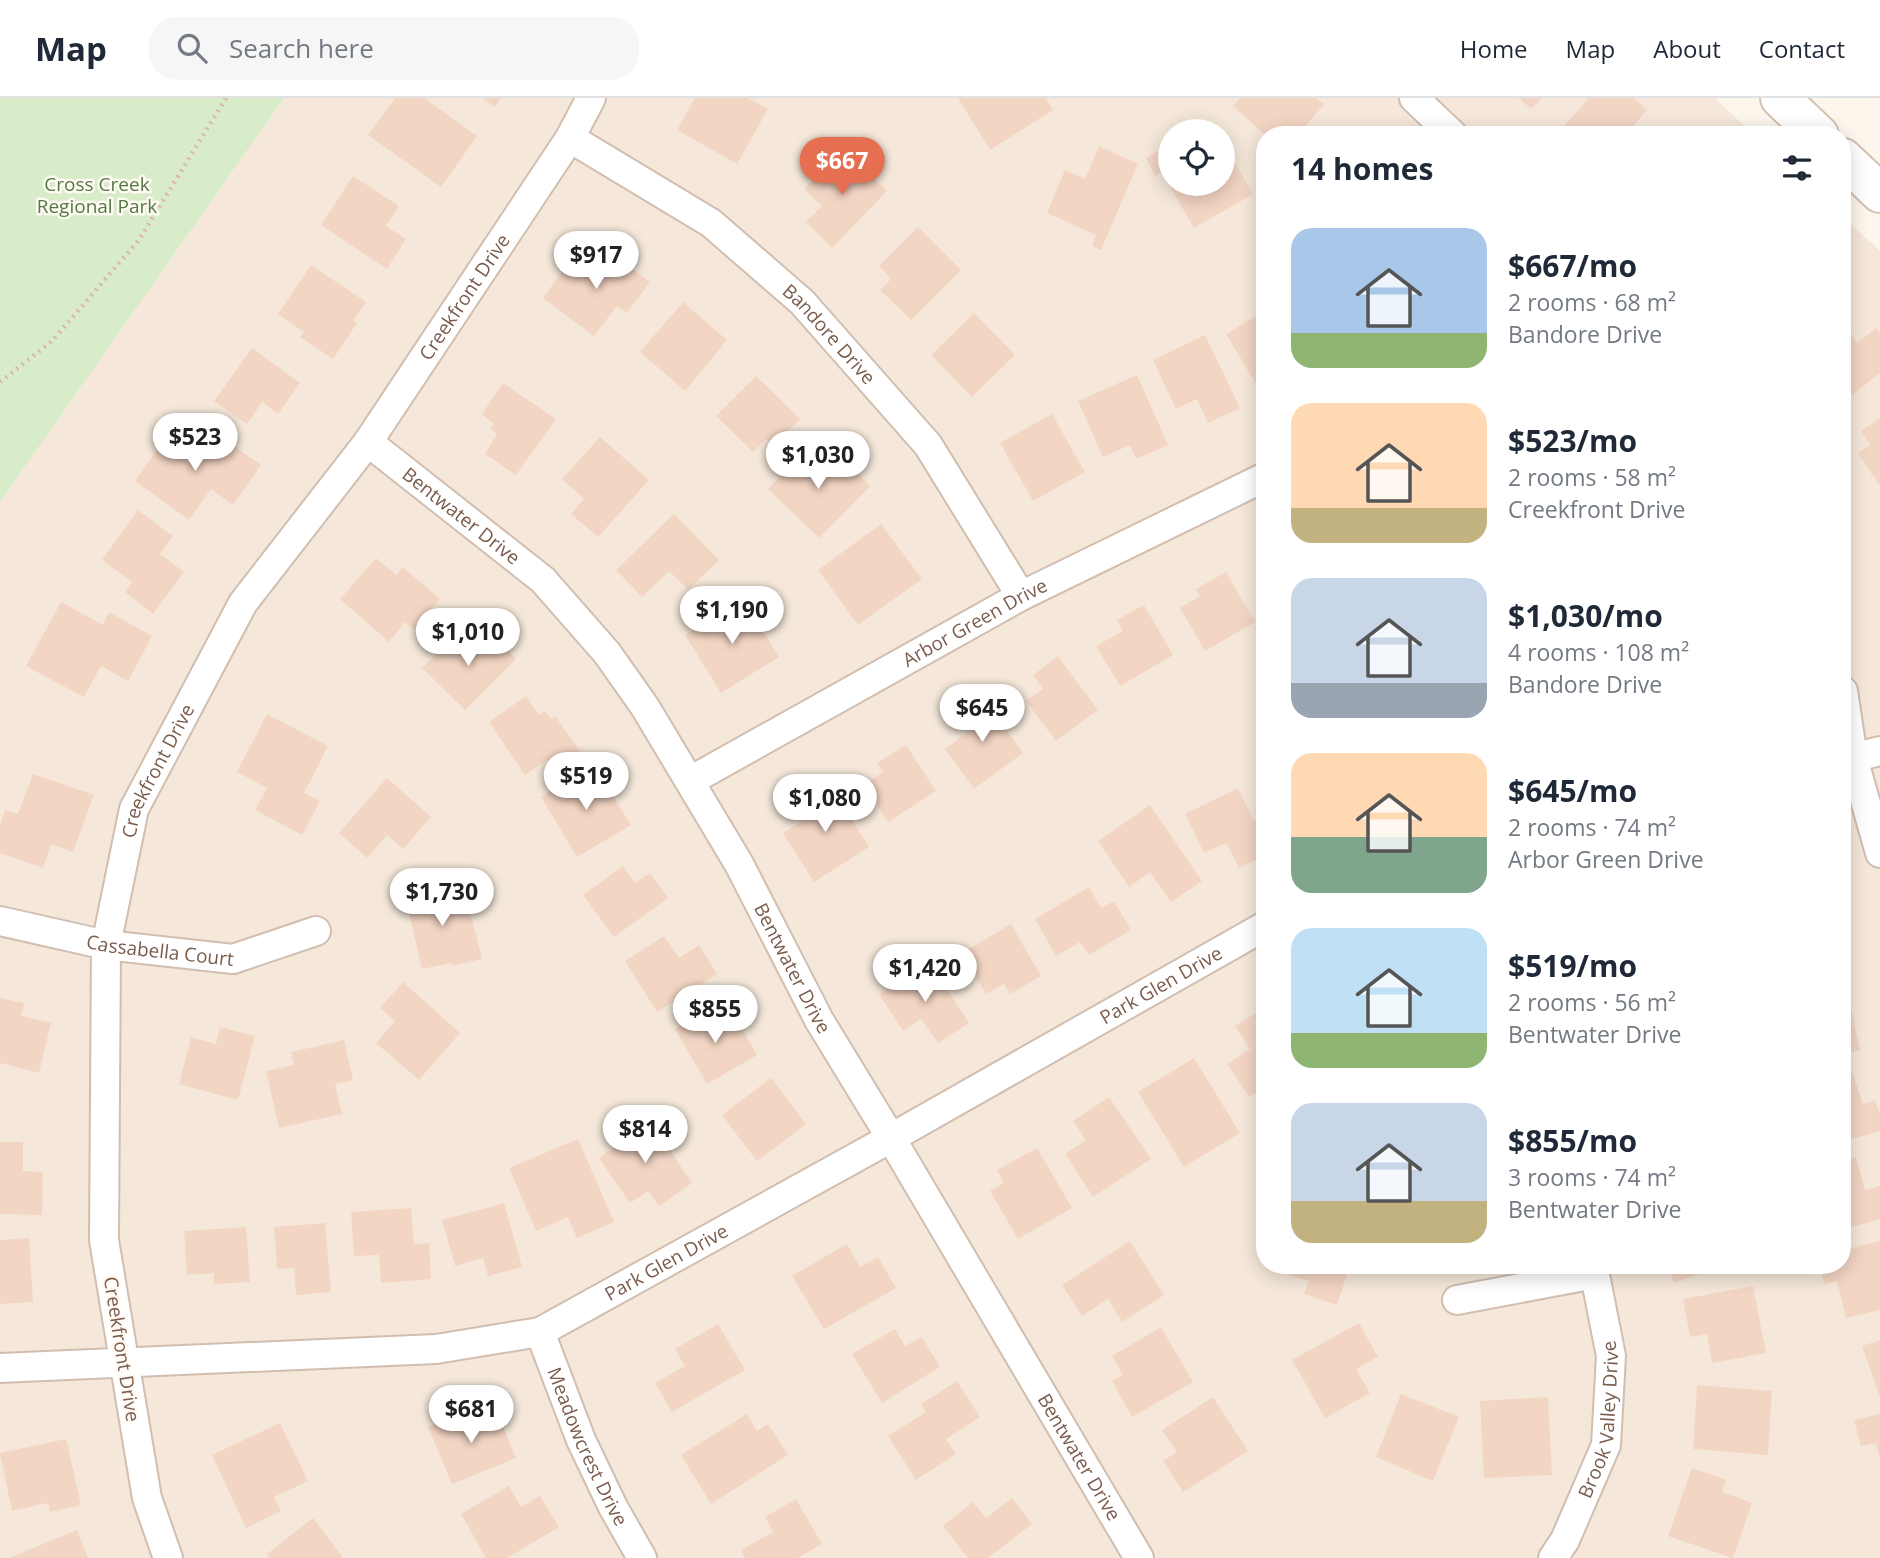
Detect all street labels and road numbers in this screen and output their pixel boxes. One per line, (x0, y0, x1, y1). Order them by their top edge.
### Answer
street label: Creekfront Drive (413, 229, 516, 365)
street label: Bandore Drive (777, 278, 882, 390)
street label: Bentwater Drive (397, 461, 526, 570)
street label: Arbor Green Drive (898, 572, 1052, 673)
street label: Creekfront Drive (115, 699, 200, 840)
street label: Bentwater Drive (748, 898, 837, 1038)
street label: Cassabella Court (84, 928, 235, 972)
street label: Park Glen Drive (1095, 940, 1227, 1030)
street label: Park Glen Drive (600, 1218, 732, 1307)
street label: Creekfront Drive (98, 1275, 146, 1423)
street label: Brook Valley Drive (1572, 1339, 1624, 1502)
street label: Meadowcrest Drive (542, 1363, 634, 1531)
street label: Bentwater Drive (1032, 1389, 1127, 1525)

